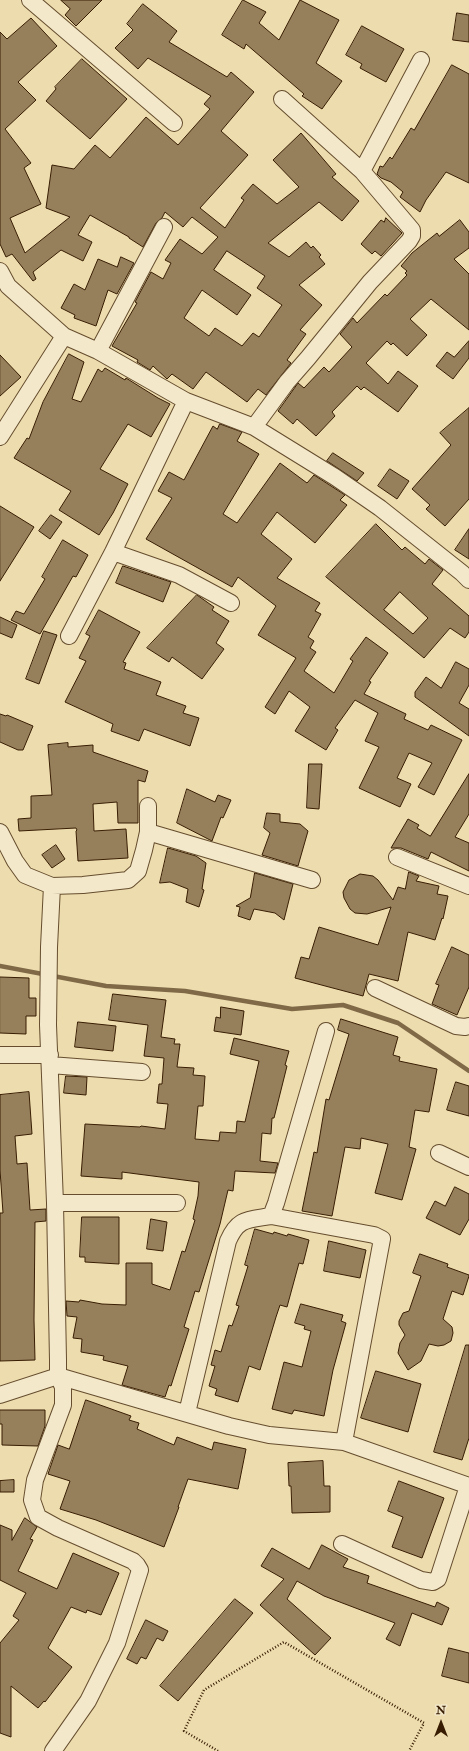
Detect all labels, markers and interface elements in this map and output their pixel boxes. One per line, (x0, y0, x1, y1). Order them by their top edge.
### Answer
north arrow (421, 1703, 461, 1743)
text: N (436, 1704, 446, 1717)

